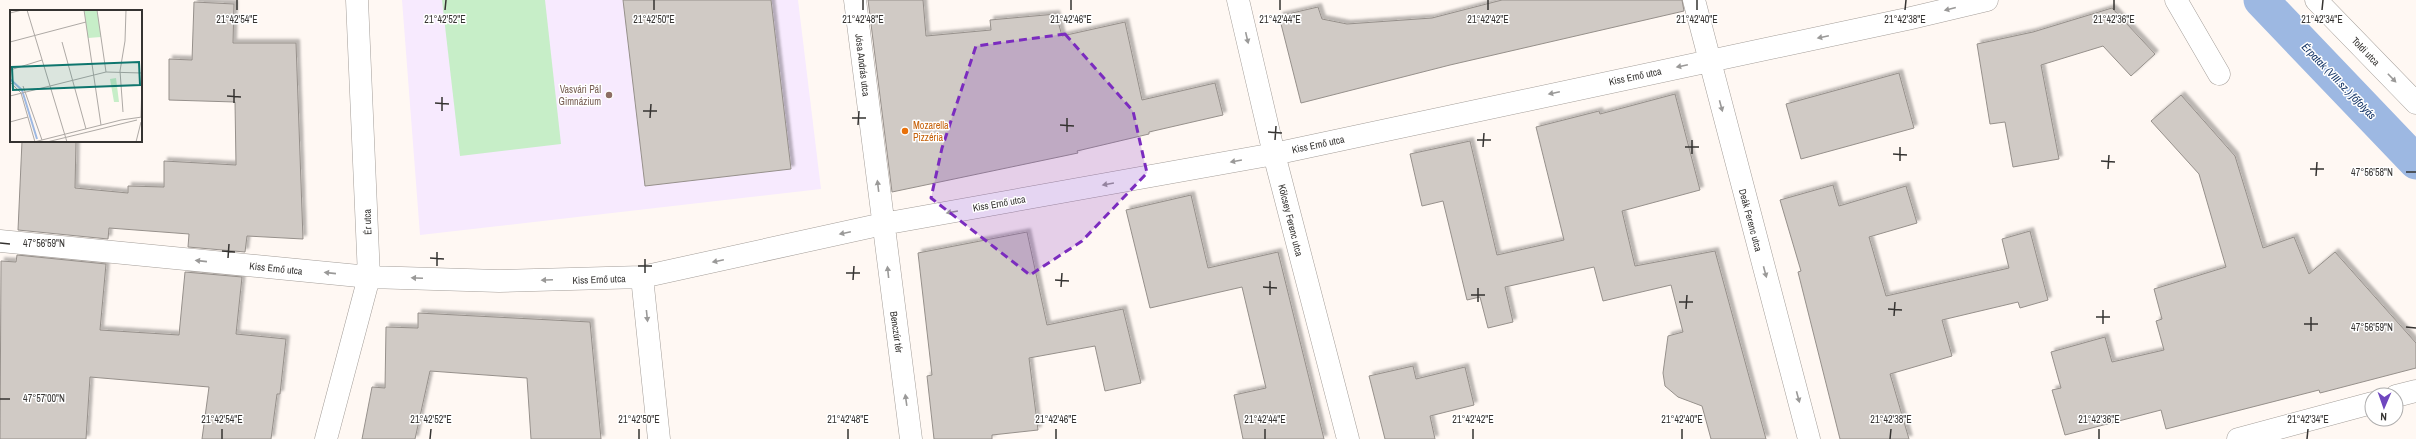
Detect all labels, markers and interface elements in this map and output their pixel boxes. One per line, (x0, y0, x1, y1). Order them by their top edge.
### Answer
one-way arrow (1943, 6, 1955, 12)
inset map (10, 10, 142, 142)
text: 21°42'54"E (216, 13, 258, 26)
text: 21°42'52"E (424, 13, 466, 26)
text: 21°42'50"E (633, 13, 675, 26)
text: 21°42'48"E (842, 13, 884, 26)
text: 21°42'46"E (1050, 13, 1092, 26)
text: 21°42'44"E (1259, 13, 1301, 26)
text: 21°42'42"E (1467, 13, 1509, 26)
text: 21°42'40"E (1676, 13, 1718, 26)
text: 21°42'38"E (1884, 13, 1926, 26)
text: 21°42'36"E (2093, 13, 2135, 26)
text: 21°42'34"E (2301, 13, 2343, 26)
one-way arrow (1244, 32, 1250, 44)
street label: Jósa András utca (852, 33, 873, 98)
one-way arrow (1816, 34, 1829, 40)
street label: Toldi utca (2349, 34, 2383, 69)
water label: Érpatak (VIII.sz.) főfolyás (2299, 40, 2379, 122)
street label: Kiss Ernő utca (1608, 64, 1663, 88)
one-way arrow (1675, 64, 1688, 70)
one-way arrow (2387, 73, 2397, 83)
place label: Vasvári Pál Gimnázium (559, 83, 601, 108)
marker: Vasvári Pál Gimnázium (604, 90, 614, 100)
one-way arrow (1548, 91, 1561, 97)
one-way arrow (1718, 100, 1724, 112)
place label: Mozarella Pizzéria (913, 119, 949, 144)
marker: Mozarella Pizzéria (900, 126, 910, 136)
street label: Kiss Ernő utca (1291, 132, 1346, 156)
one-way arrow (1230, 158, 1242, 164)
text: 47°56'58"N (2351, 166, 2393, 179)
one-way arrow (875, 180, 881, 192)
one-way arrow (1102, 181, 1114, 187)
street label: Kölcsey Ferenc utca (1275, 183, 1306, 258)
street label: Deák Ferenc utca (1736, 187, 1765, 253)
street label: Kiss Ernő utca (972, 192, 1027, 215)
street label: Ér utca (361, 208, 374, 235)
one-way arrow (946, 209, 959, 215)
one-way arrow (839, 230, 851, 236)
text: 47°56'59"N (23, 237, 65, 250)
one-way arrow (195, 257, 207, 264)
one-way arrow (712, 258, 724, 264)
street label: Kiss Ernő utca (249, 259, 304, 278)
one-way arrow (885, 266, 892, 278)
one-way arrow (1762, 266, 1768, 278)
one-way arrow (324, 270, 336, 276)
street label: Kiss Ernő utca (572, 272, 626, 287)
one-way arrow (411, 275, 423, 282)
one-way arrow (540, 277, 553, 283)
one-way arrow (644, 310, 650, 322)
street label: Benczúr tér (887, 310, 906, 354)
text: 47°56'59"N (2351, 321, 2393, 334)
north arrow (2364, 387, 2404, 427)
text: 47°57'00"N (23, 392, 65, 405)
one-way arrow (1795, 392, 1801, 404)
one-way arrow (903, 394, 909, 406)
text: N (2380, 410, 2387, 424)
text: 21°42'54"E (201, 413, 243, 426)
text: 21°42'52"E (410, 413, 452, 426)
text: 21°42'50"E (618, 413, 660, 426)
text: 21°42'48"E (827, 413, 869, 426)
text: 21°42'46"E (1035, 413, 1077, 426)
text: 21°42'44"E (1244, 413, 1286, 426)
text: 21°42'42"E (1452, 413, 1494, 426)
text: 21°42'40"E (1661, 413, 1703, 426)
text: 21°42'38"E (1870, 413, 1912, 426)
text: 21°42'36"E (2078, 413, 2120, 426)
text: 21°42'34"E (2287, 413, 2329, 426)

